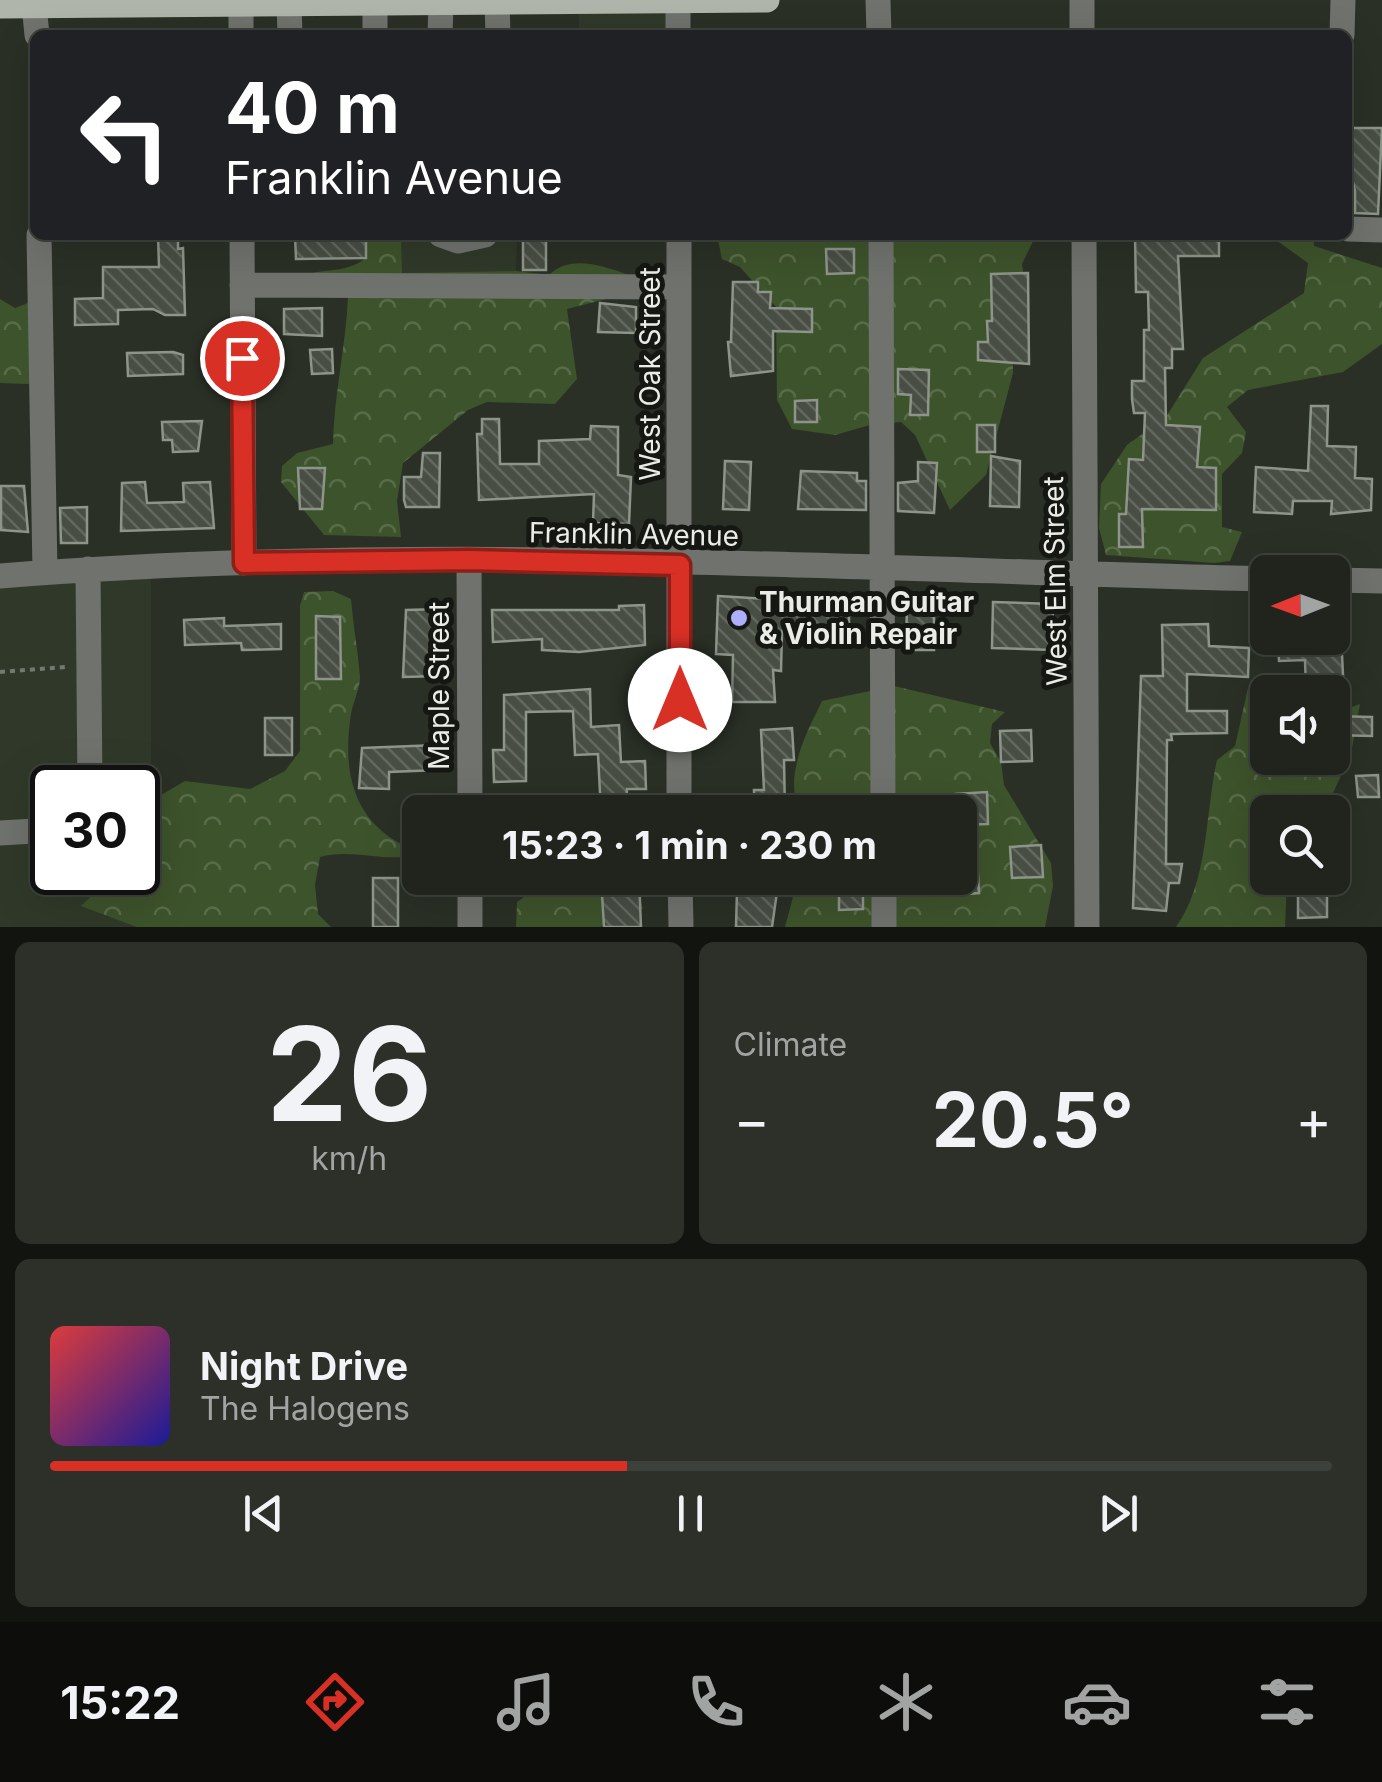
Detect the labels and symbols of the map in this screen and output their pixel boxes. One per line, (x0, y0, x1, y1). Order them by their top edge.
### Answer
street label: West Oak Street (633, 267, 667, 481)
pin (200, 316, 285, 401)
street label: West Elm Street (1036, 476, 1074, 686)
street label: Franklin Avenue (529, 515, 739, 553)
north arrow (1250, 555, 1350, 655)
place label: Thurman Guitar & Violin Repair (759, 585, 974, 651)
street label: Maple Street (422, 602, 456, 770)
marker: Thurman Guitar & Violin Repair (728, 607, 750, 629)
position arrow (628, 648, 732, 752)
speed limit sign: 30 (30, 765, 160, 895)

